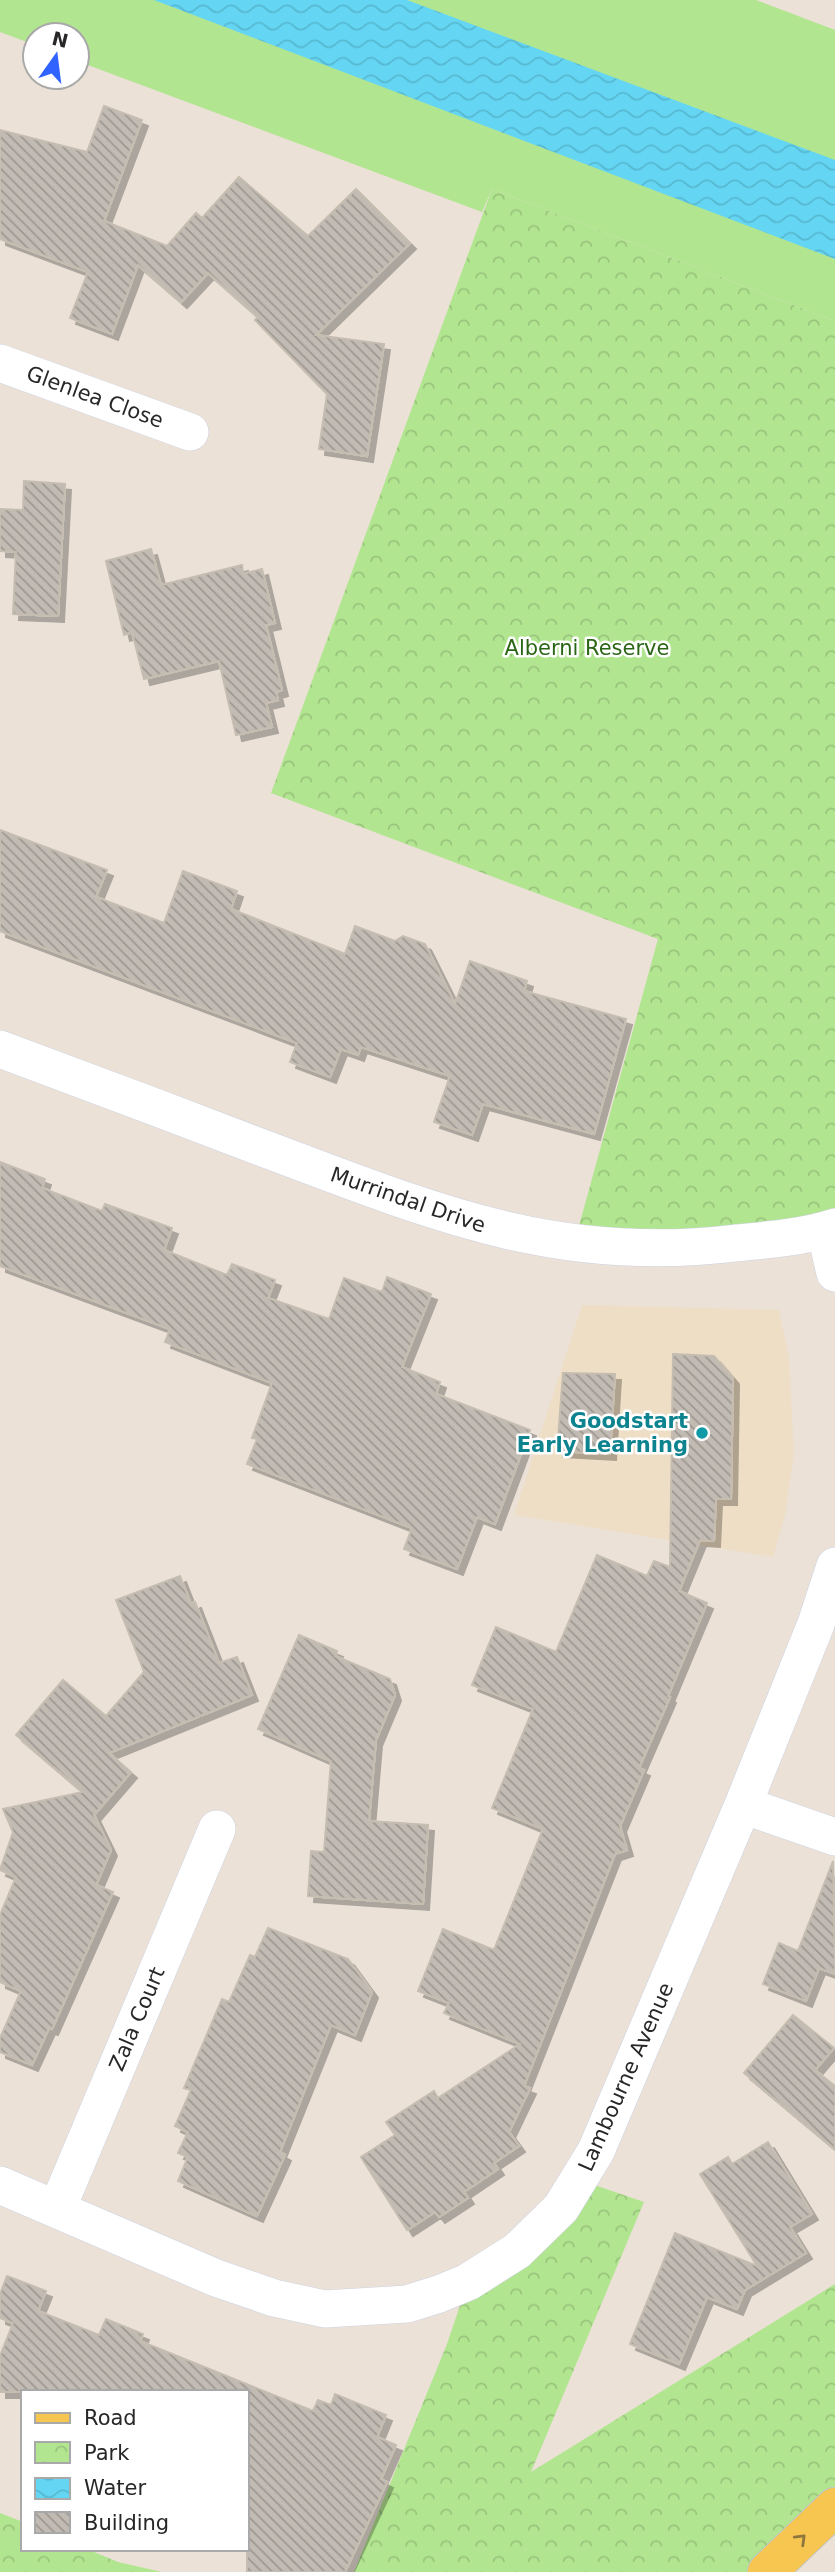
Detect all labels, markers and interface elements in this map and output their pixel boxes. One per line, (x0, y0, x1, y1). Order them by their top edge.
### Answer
north arrow (21, 21, 91, 91)
text: N (50, 27, 70, 52)
street label: Glenlea Close (23, 361, 167, 433)
park label: Alberni Reserve (505, 636, 669, 660)
street label: Murrindal Drive (327, 1162, 489, 1238)
place label: Goodstart Early Learning (517, 1409, 688, 1457)
marker: Goodstart Early Learning (694, 1425, 710, 1441)
street label: Zala Court (104, 1964, 170, 2074)
street label: Lambourne Avenue (574, 1979, 678, 2175)
legend (21, 2390, 248, 2551)
text: Road (84, 2406, 137, 2430)
text: Park (84, 2441, 130, 2465)
text: Water (84, 2476, 146, 2500)
text: Building (84, 2511, 169, 2535)
one-way arrow (793, 2535, 806, 2548)

